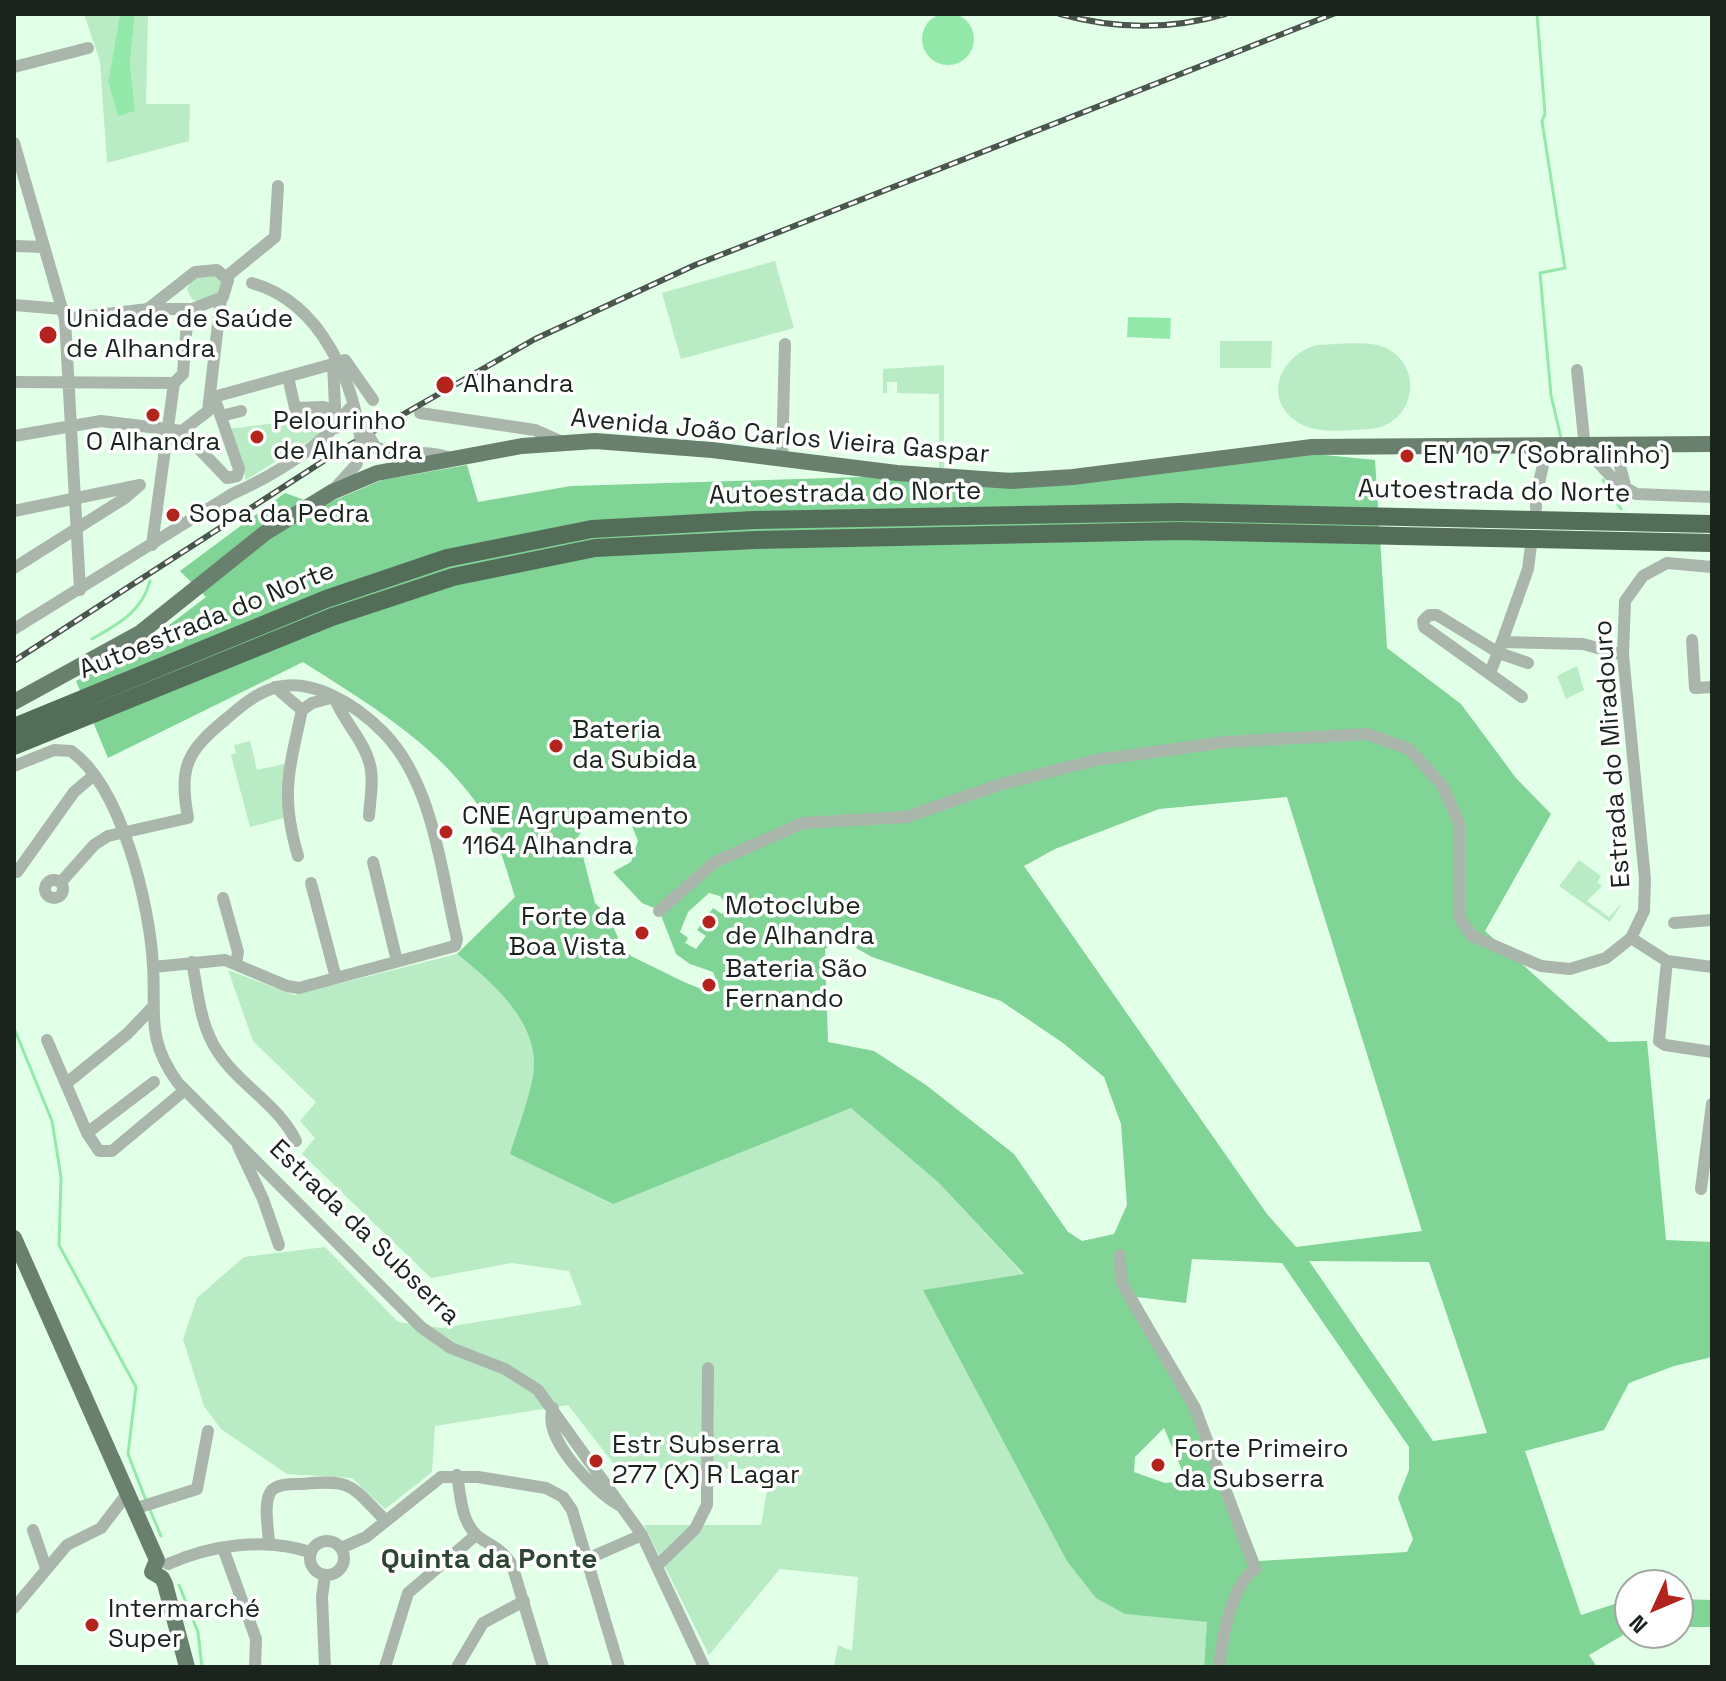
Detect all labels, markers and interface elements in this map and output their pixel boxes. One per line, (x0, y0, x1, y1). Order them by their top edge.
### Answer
place label: Unidade de Saúde de Alhandra (66, 304, 293, 366)
marker: Unidade de Saúde de Alhandra (37, 324, 59, 346)
place label: Alhandra (463, 369, 574, 401)
marker: Alhandra (434, 374, 456, 396)
street label: Avenida João Carlos Vieira Gaspar (569, 403, 991, 471)
marker: O Alhandra (144, 406, 162, 424)
place label: Pelourinho de Alhandra (273, 406, 422, 468)
place label: O Alhandra (86, 427, 220, 459)
marker: Pelourinho de Alhandra (248, 428, 266, 446)
place label: EN 10 7 (Sobralinho) (1423, 440, 1670, 472)
marker: EN 10 7 (Sobralinho) (1398, 447, 1416, 465)
street label: Autoestrada do Norte (1358, 474, 1630, 510)
street label: Autoestrada do Norte (709, 476, 981, 512)
place label: Sopa da Pedra (189, 499, 369, 531)
marker: Sopa da Pedra (164, 506, 182, 524)
street label: Autoestrada do Norte (75, 556, 339, 686)
street label: Estrada do Miradouro (1588, 619, 1638, 889)
place label: Bateria da Subida (572, 715, 697, 776)
marker: Bateria da Subida (547, 737, 565, 755)
place label: CNE Agrupamento 1164 Alhandra (462, 801, 689, 862)
marker: CNE Agrupamento 1164 Alhandra (437, 823, 455, 841)
place label: Motoclube de Alhandra (725, 891, 874, 952)
place label: Forte da Boa Vista (508, 902, 626, 964)
marker: Motoclube de Alhandra (700, 913, 718, 931)
marker: Forte da Boa Vista (633, 924, 651, 942)
place label: Bateria São Fernando (725, 954, 868, 1016)
marker: Bateria São Fernando (700, 976, 718, 994)
street label: Estrada da Subserra (262, 1134, 466, 1332)
place label: Estr Subserra 277 (X) R Lagar (612, 1430, 800, 1492)
place label: Forte Primeiro da Subserra (1174, 1434, 1349, 1496)
marker: Estr Subserra 277 (X) R Lagar (587, 1452, 605, 1470)
marker: Forte Primeiro da Subserra (1149, 1456, 1167, 1474)
district label: Quinta da Ponte (381, 1543, 597, 1577)
north arrow (1614, 1569, 1694, 1649)
place label: Intermarché Super (108, 1594, 260, 1656)
text: N (1623, 1609, 1653, 1639)
marker: Intermarché Super (83, 1616, 101, 1634)

